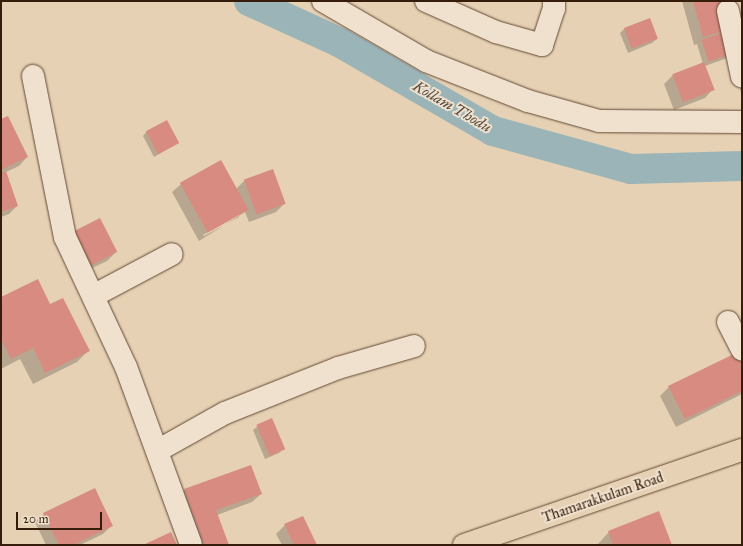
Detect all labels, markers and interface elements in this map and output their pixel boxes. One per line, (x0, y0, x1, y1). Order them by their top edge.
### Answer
water label: Kollam Thodu (410, 77, 494, 137)
street label: Thamarakkulam Road (540, 469, 666, 527)
scale bar (18, 504, 104, 530)
text: 20 m (23, 512, 49, 526)

